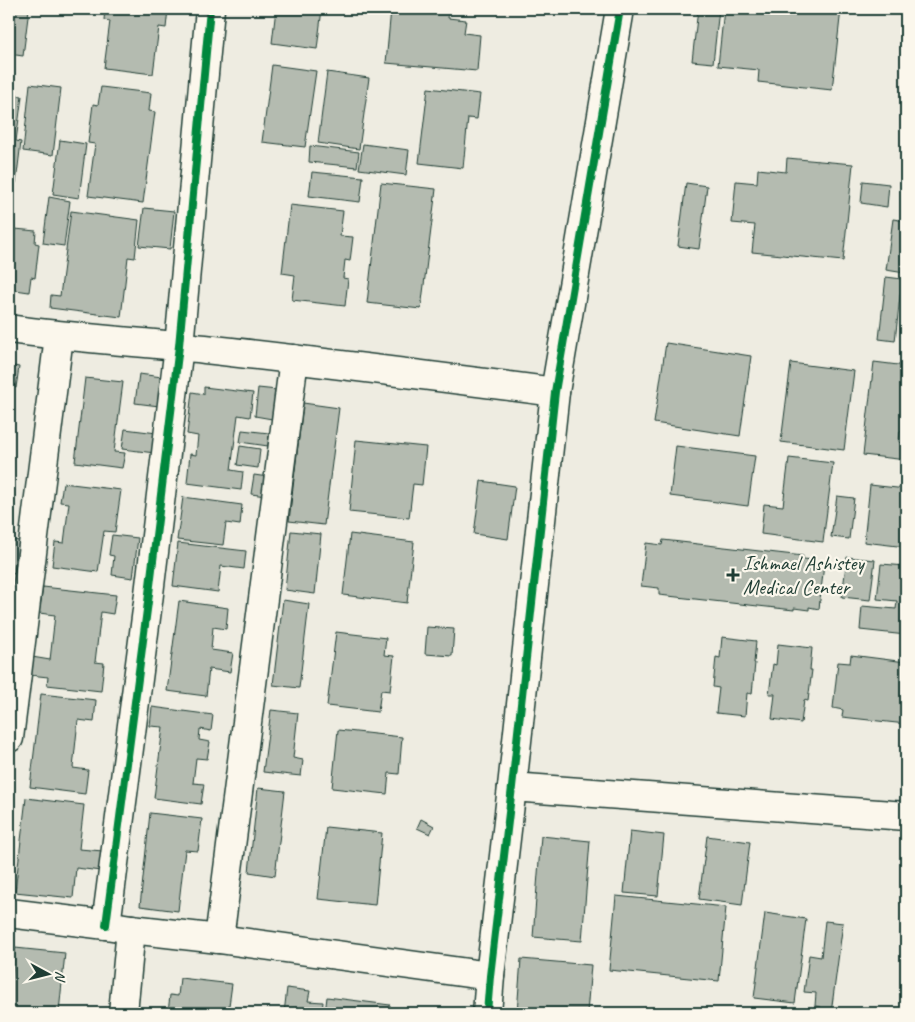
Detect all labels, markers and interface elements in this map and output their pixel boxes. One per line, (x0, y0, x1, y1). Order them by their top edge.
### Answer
place label: Ishmael Ashistey Medical Center (743, 550, 865, 600)
marker: Ishmael Ashistey Medical Center (727, 569, 739, 581)
north arrow (22, 950, 72, 1000)
text: N (51, 970, 69, 983)

